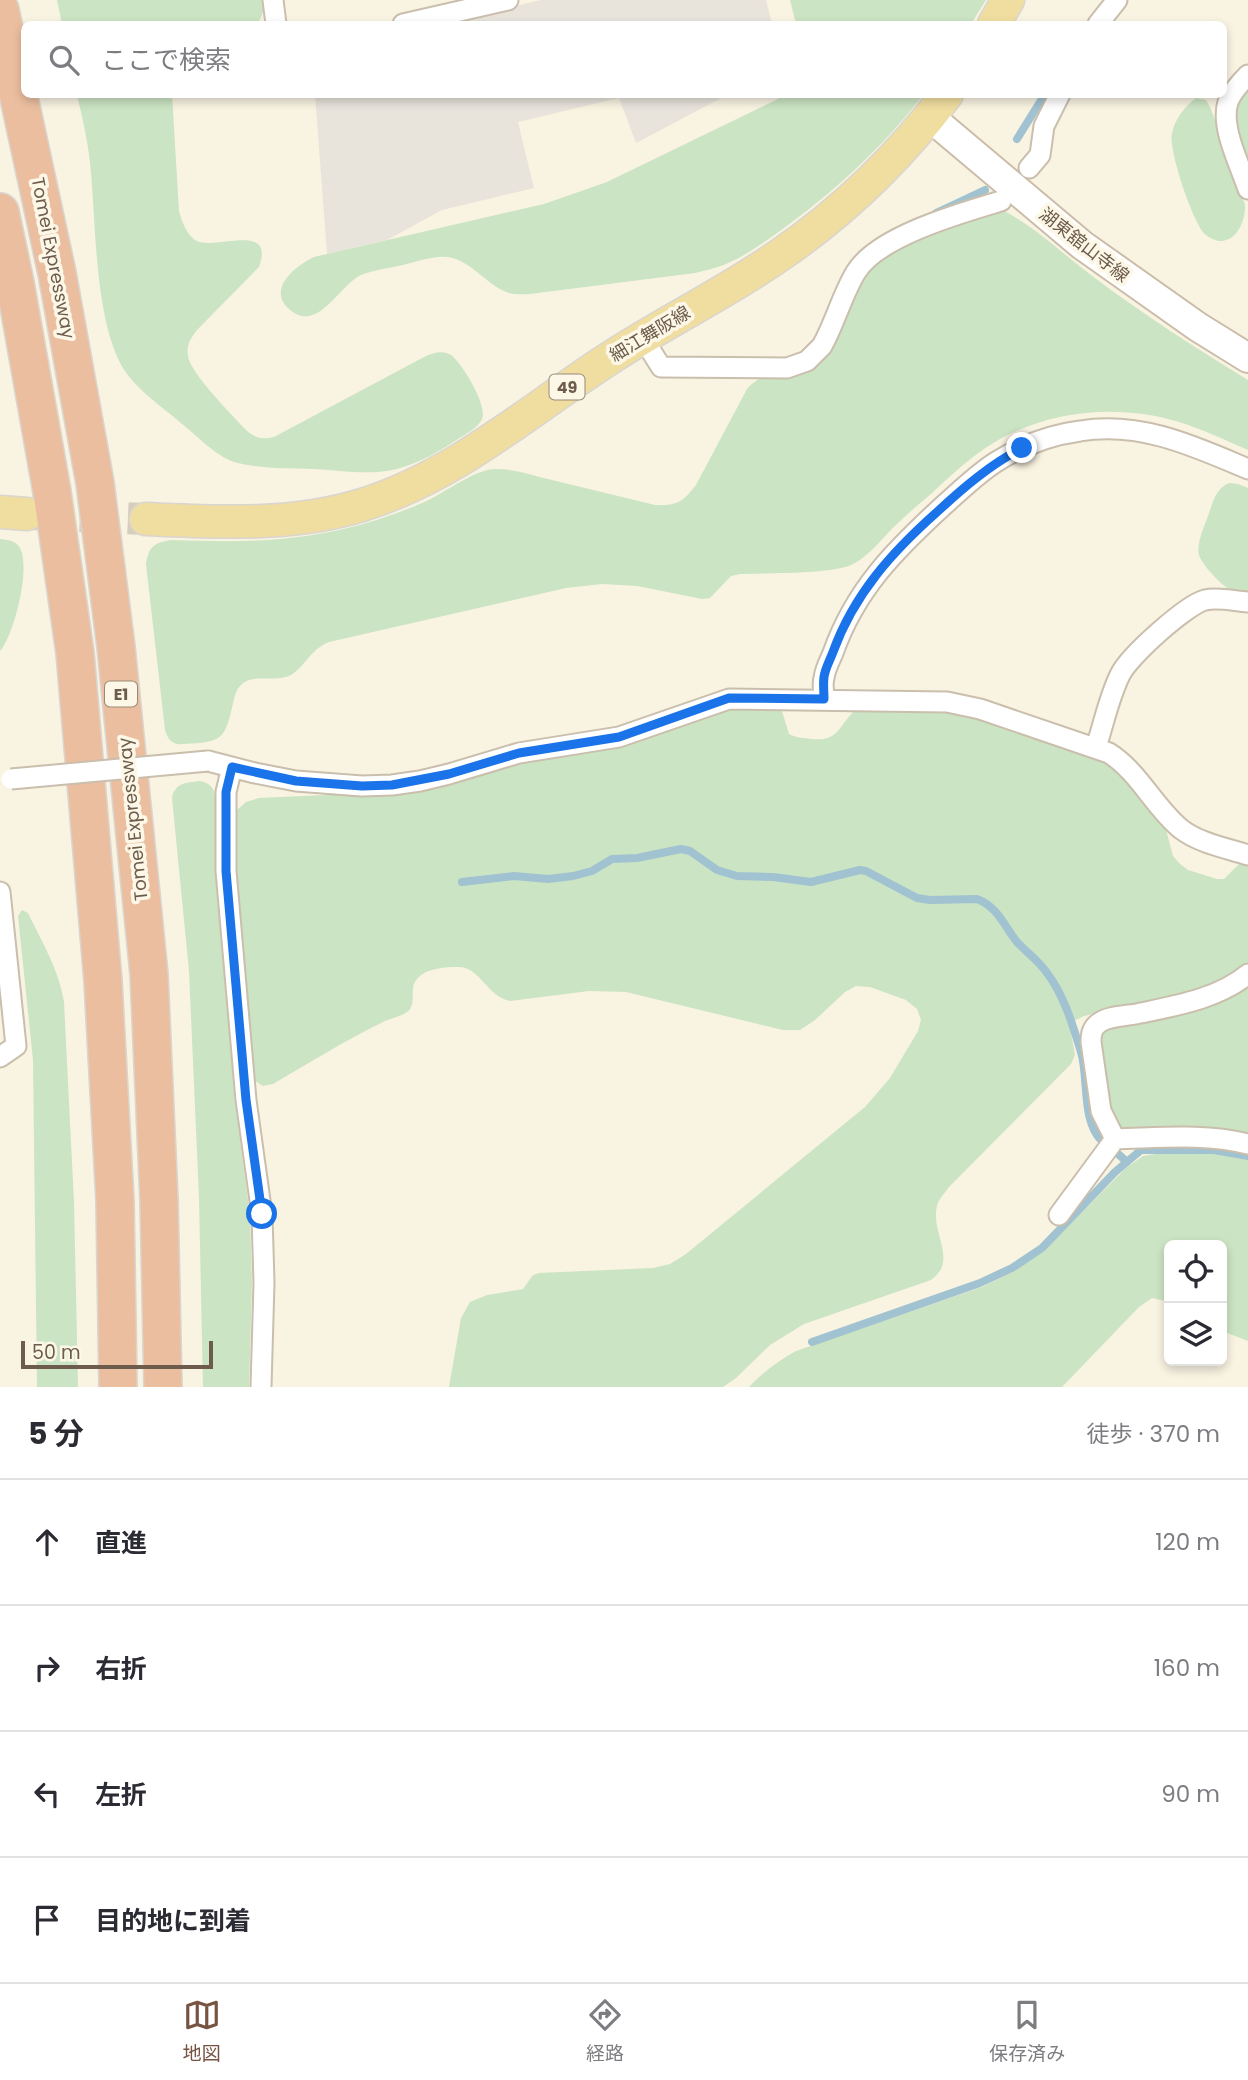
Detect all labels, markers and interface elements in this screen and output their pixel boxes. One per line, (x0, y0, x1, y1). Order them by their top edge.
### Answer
search box (21, 21, 1227, 98)
icon: search (45, 41, 83, 79)
text: ここで検索 (101, 42, 231, 78)
street label: Tomei Expressway (26, 175, 81, 341)
street label: 湖東舘山寺線 (1034, 202, 1135, 288)
street label: 細江舞阪線 (605, 300, 695, 367)
road number: 49 (550, 374, 584, 400)
route end (1006, 432, 1037, 463)
road number: E1 (105, 681, 137, 706)
street label: Tomei Expressway (112, 736, 154, 902)
route start (246, 1198, 277, 1229)
map controls (1164, 1240, 1227, 1366)
button: locate (1164, 1240, 1227, 1303)
button: layers (1164, 1303, 1227, 1366)
scale bar (21, 1338, 214, 1370)
text: 50 m (32, 1339, 81, 1366)
text: 5 分 (28, 1412, 84, 1455)
text: 徒歩 · 370 m (1086, 1418, 1220, 1450)
icon: ahead (28, 1523, 66, 1561)
text: 直進 (95, 1525, 147, 1561)
text: 120 m (1155, 1526, 1220, 1558)
icon: right (28, 1649, 66, 1687)
text: 右折 (95, 1651, 147, 1687)
text: 160 m (1154, 1652, 1220, 1684)
icon: left (28, 1775, 66, 1813)
text: 左折 (95, 1777, 147, 1813)
text: 90 m (1161, 1778, 1220, 1810)
icon: arrive (28, 1901, 66, 1939)
text: 目的地に到着 (95, 1903, 251, 1939)
tab: 地図 (183, 1996, 221, 2068)
tab: 経路 (586, 1996, 624, 2068)
tab: 保存済み (989, 1996, 1065, 2068)

